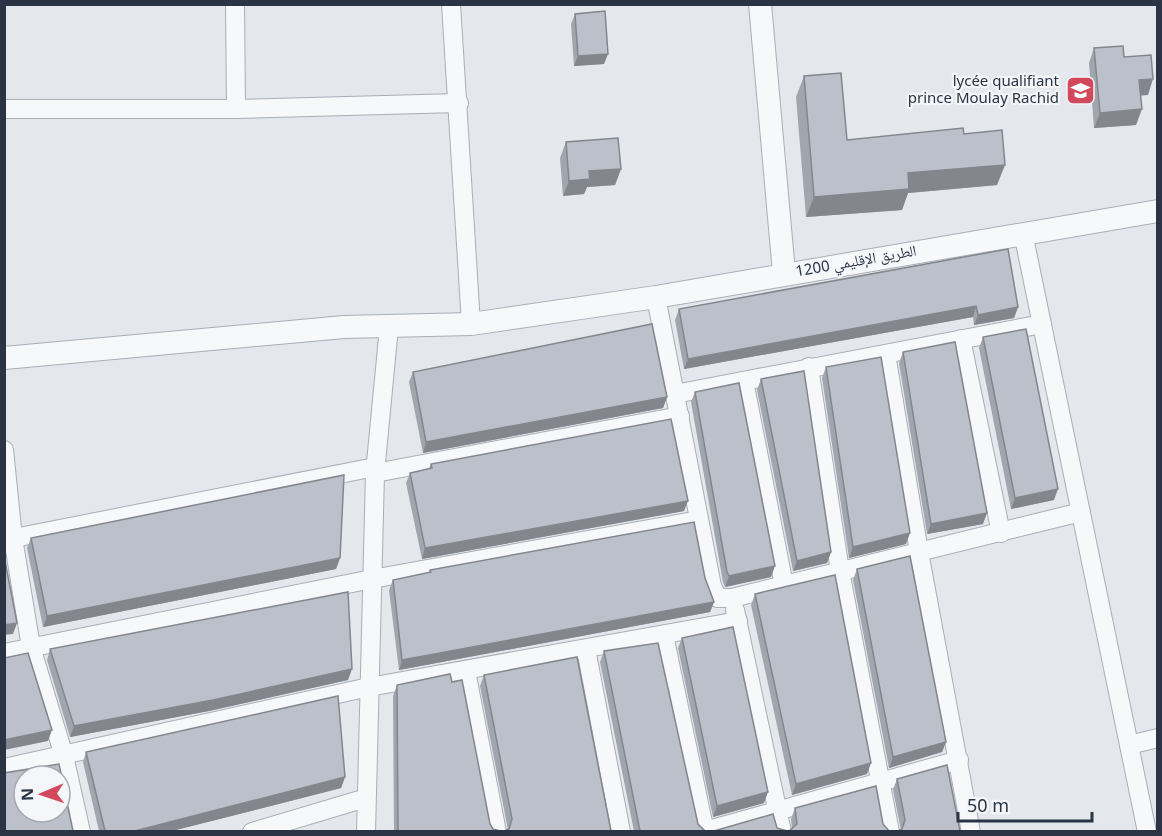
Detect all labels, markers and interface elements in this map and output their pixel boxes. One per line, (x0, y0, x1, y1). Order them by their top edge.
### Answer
place label: lycée qualifiant prince Moulay Rachid (908, 70, 1060, 107)
school or university icon: lycée qualifiant prince Moulay Rachid (1064, 74, 1096, 106)
street label: الطريق الإقليمي 1200 (794, 240, 918, 283)
north arrow (12, 764, 72, 824)
scale bar (958, 785, 1092, 823)
text: N (16, 788, 38, 801)
text: 50 m (967, 793, 1009, 817)

